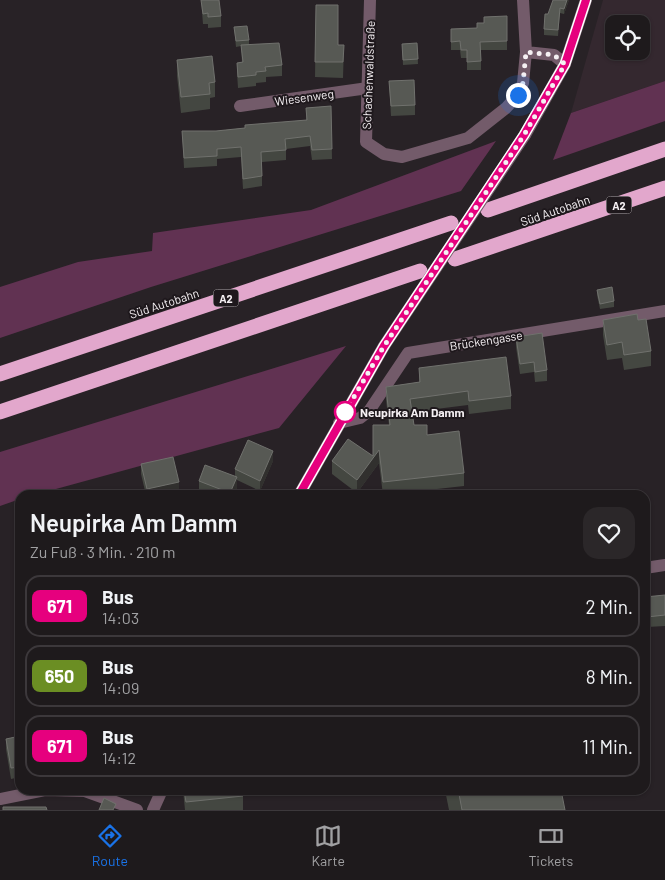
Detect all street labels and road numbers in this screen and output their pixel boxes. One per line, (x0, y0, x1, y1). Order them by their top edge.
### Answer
street label: Schachenwaldstraße (359, 20, 377, 130)
street label: Wiesenweg (273, 86, 335, 108)
street label: Süd Autobahn (518, 192, 592, 228)
road number: A2 (606, 196, 632, 214)
street label: Süd Autobahn (127, 285, 201, 321)
road number: A2 (214, 290, 238, 306)
street label: Brückengasse (449, 327, 523, 353)

